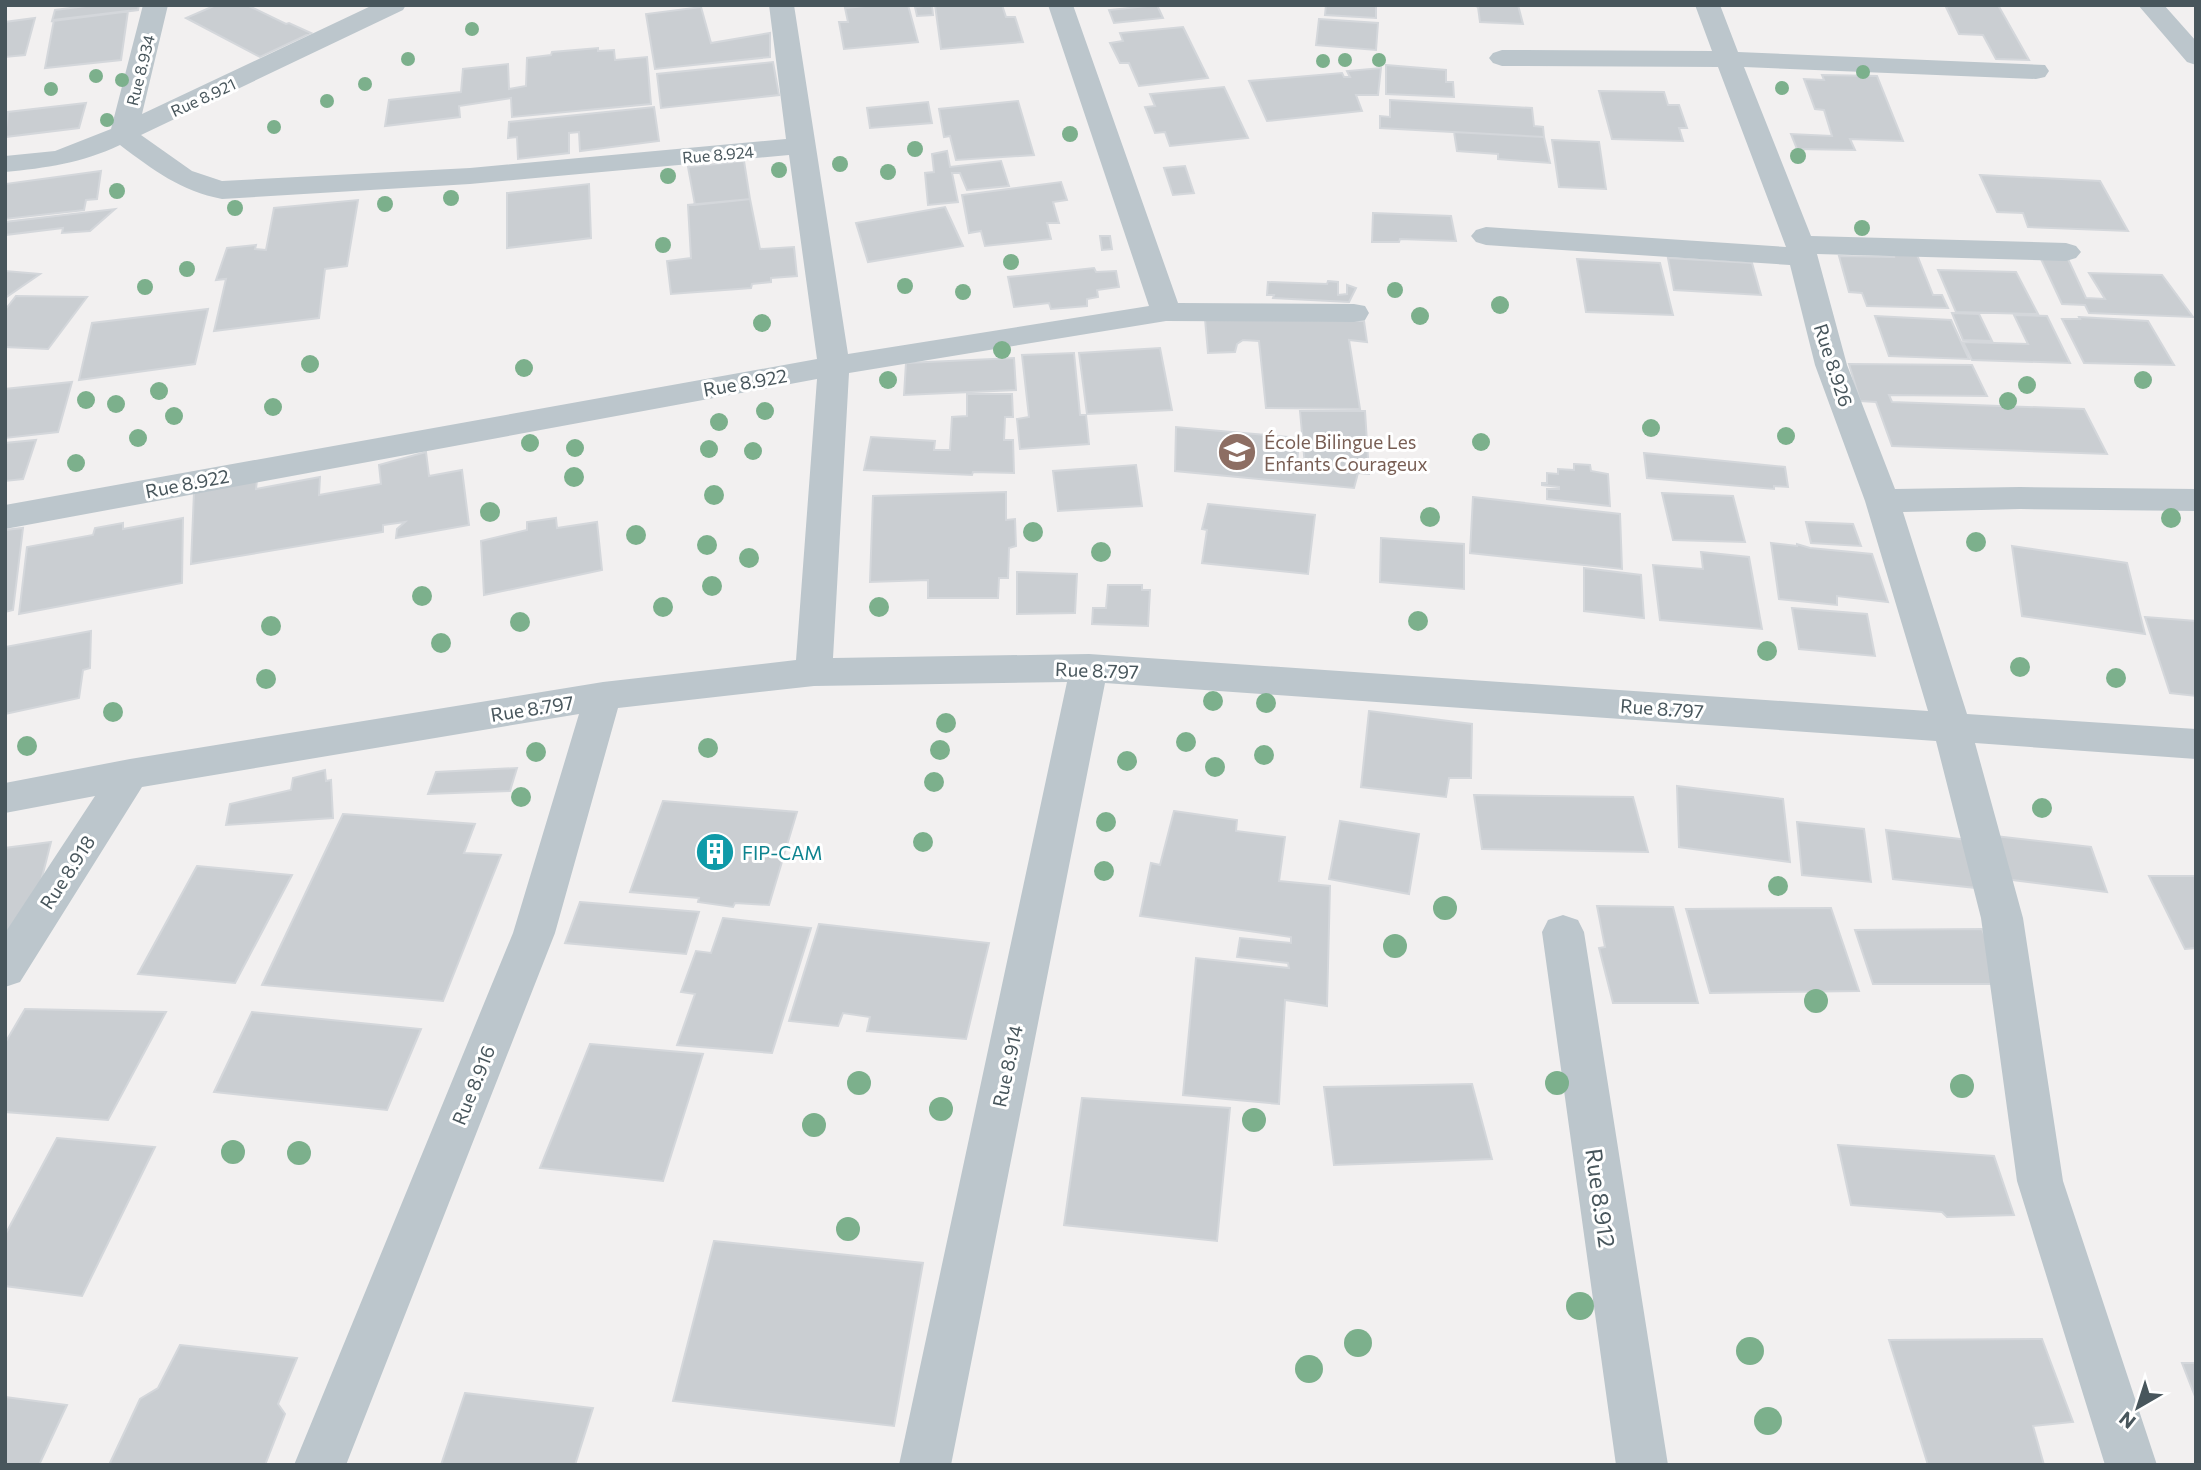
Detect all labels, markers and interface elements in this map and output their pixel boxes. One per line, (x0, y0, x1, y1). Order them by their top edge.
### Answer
street label: Rue 8.934 (122, 32, 158, 107)
street label: Rue 8.921 (168, 74, 238, 120)
street label: Rue 8.924 (681, 141, 755, 167)
street label: Rue 8.926 (1810, 321, 1858, 409)
street label: Rue 8.922 (701, 363, 789, 401)
place label: École Bilingue Les Enfants Courageux (1264, 430, 1428, 475)
school or university icon: École Bilingue Les Enfants Courageux (1216, 431, 1258, 473)
street label: Rue 8.922 (143, 464, 231, 502)
street label: Rue 8.797 (1055, 657, 1139, 683)
street label: Rue 8.797 (489, 690, 575, 726)
street label: Rue 8.797 (1619, 694, 1705, 722)
street label: Rue 8.918 (35, 831, 99, 913)
building icon: FIP-CAM (694, 831, 736, 873)
place label: FIP-CAM (742, 841, 822, 864)
street label: Rue 8.914 (987, 1023, 1027, 1109)
street label: Rue 8.916 (447, 1042, 499, 1128)
street label: Rue 8.912 (1580, 1147, 1622, 1249)
north arrow (2103, 1372, 2173, 1442)
text: N (2114, 1407, 2140, 1434)

